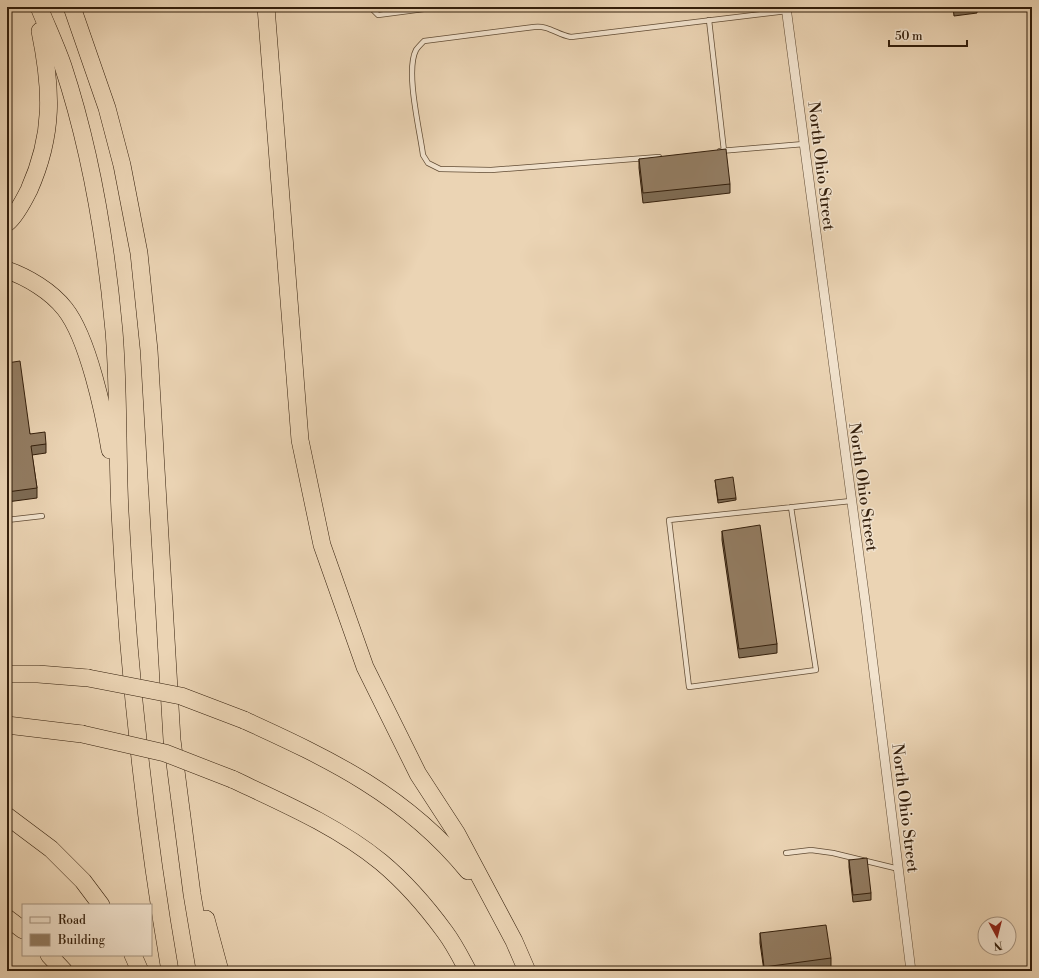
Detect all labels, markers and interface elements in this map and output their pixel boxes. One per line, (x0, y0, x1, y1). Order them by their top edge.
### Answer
scale bar (889, 22, 967, 48)
text: 50 m (895, 29, 923, 44)
street label: North Ohio Street (803, 100, 839, 232)
street label: North Ohio Street (844, 421, 882, 553)
street label: North Ohio Street (887, 742, 923, 874)
legend (22, 904, 152, 956)
text: Road (58, 913, 86, 928)
north arrow (977, 916, 1017, 956)
text: Building (57, 933, 106, 948)
text: N (993, 937, 1003, 952)

